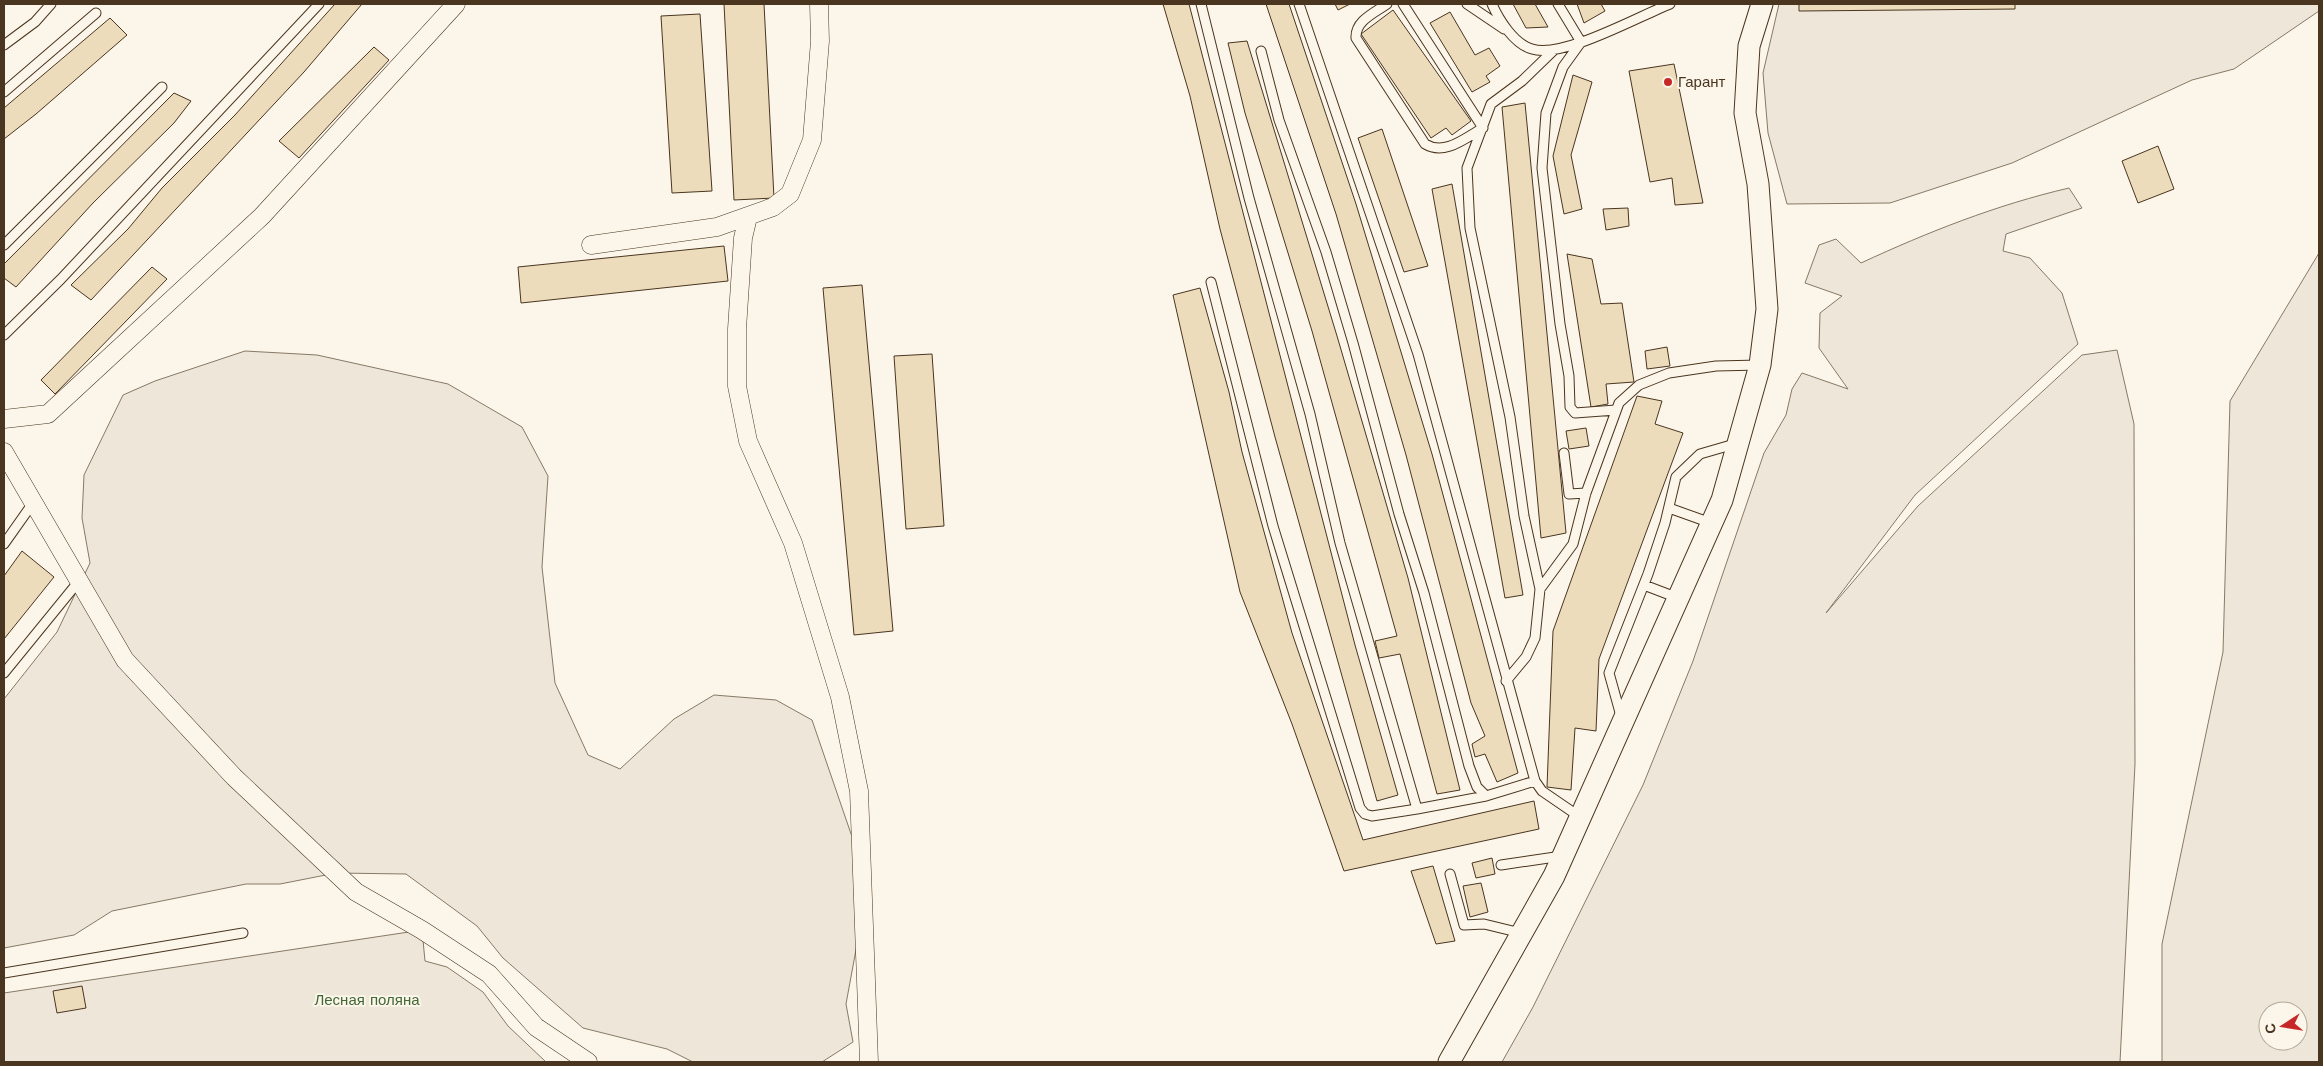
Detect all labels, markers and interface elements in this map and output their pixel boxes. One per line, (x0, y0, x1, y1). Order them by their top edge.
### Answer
place label: Гарант (1678, 73, 1726, 91)
marker: Гарант (1662, 76, 1674, 88)
park label: Лесная поляна (314, 991, 420, 1009)
north arrow (2258, 1001, 2308, 1051)
text: С (2261, 1022, 2279, 1035)

